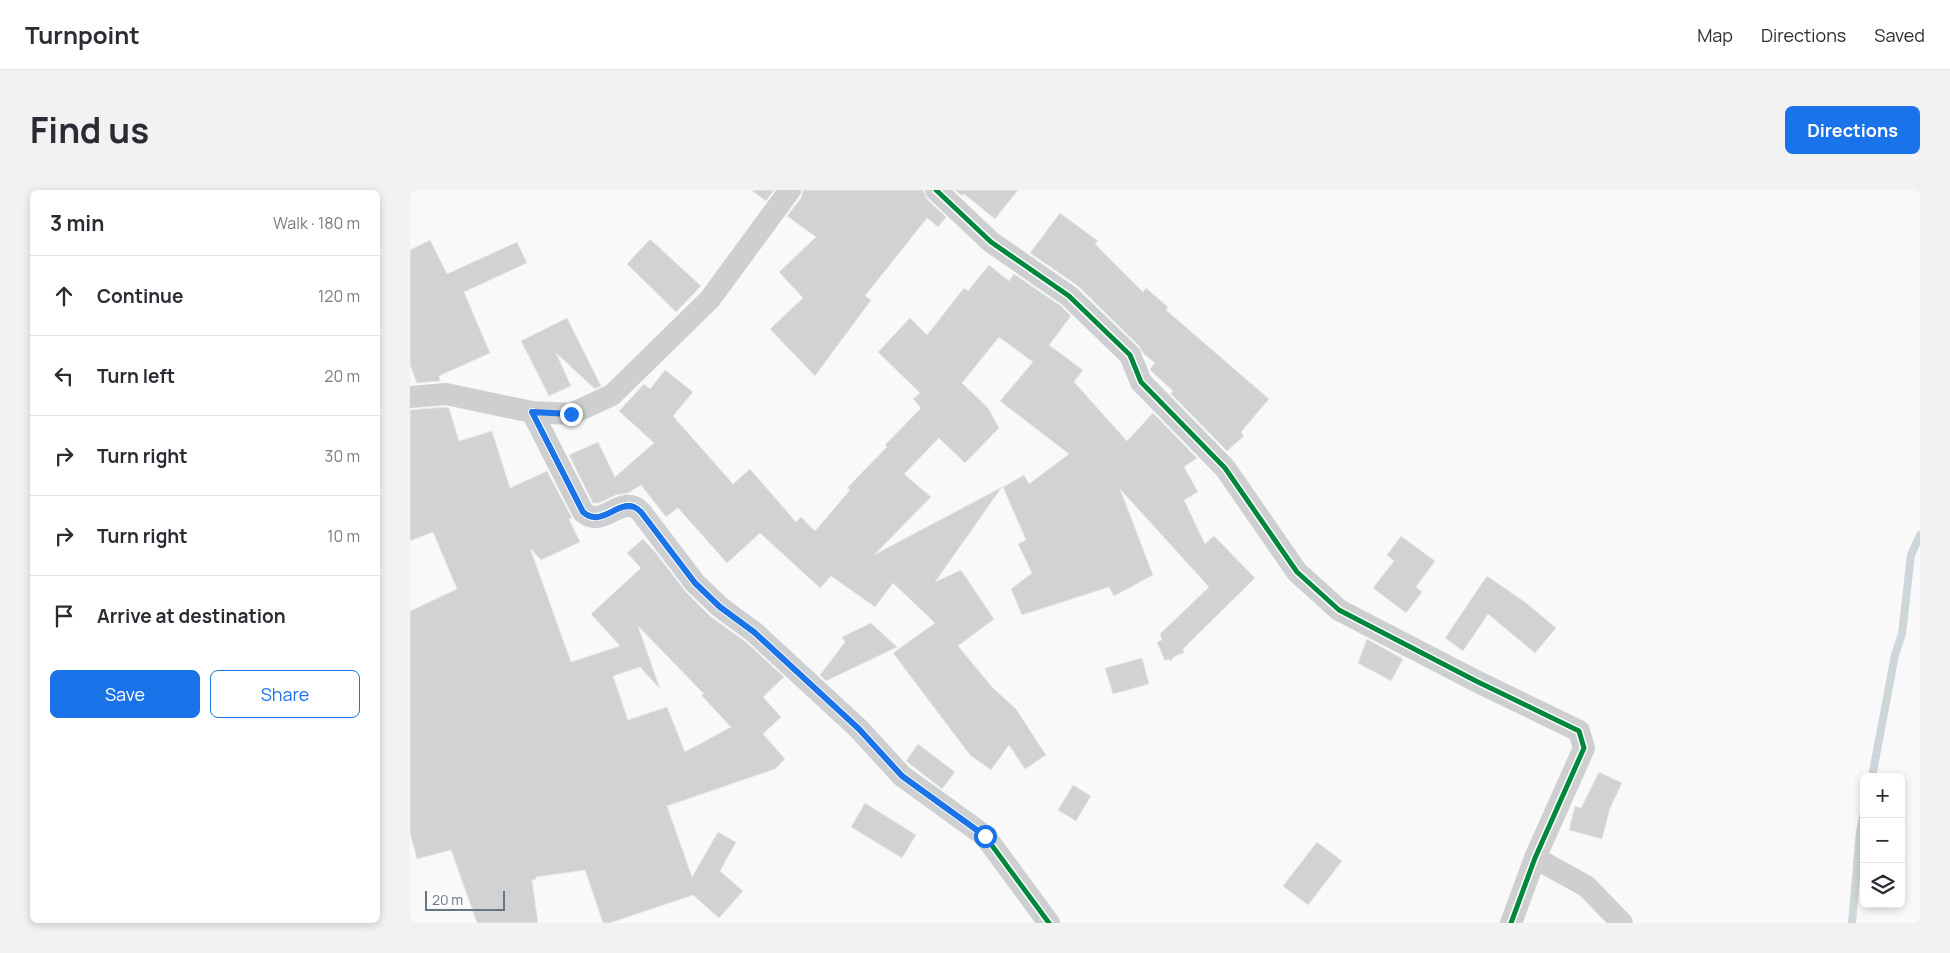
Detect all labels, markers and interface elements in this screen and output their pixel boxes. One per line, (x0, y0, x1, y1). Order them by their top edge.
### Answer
text: Turnpoint (25, 18, 140, 51)
text: Map (1697, 23, 1733, 47)
text: Directions (1761, 23, 1846, 47)
text: Saved (1874, 23, 1925, 47)
text: Find us (30, 106, 149, 154)
button: Directions (1785, 106, 1920, 154)
text: 3 min (50, 209, 104, 237)
text: Walk · 180 m (273, 212, 360, 234)
icon: ahead (50, 282, 78, 310)
text: Continue (97, 283, 183, 309)
text: 120 m (318, 285, 360, 307)
icon: left (50, 362, 78, 390)
text: Turn left (97, 363, 175, 389)
text: 20 m (324, 365, 360, 387)
route end (560, 403, 583, 426)
icon: right (50, 442, 78, 470)
text: Turn right (97, 443, 187, 469)
text: 30 m (325, 445, 360, 467)
icon: right (50, 522, 78, 550)
text: Turn right (97, 523, 187, 549)
text: 10 m (327, 525, 360, 547)
icon: arrive (50, 602, 78, 630)
text: Arrive at destination (97, 603, 286, 629)
button: Save (50, 670, 200, 718)
button: Share (210, 670, 360, 718)
map controls (1860, 773, 1905, 908)
button: + (1860, 773, 1905, 818)
button: − (1860, 818, 1905, 863)
route start (974, 825, 997, 848)
button: layers (1860, 863, 1905, 908)
scale bar (425, 888, 505, 911)
text: 20 m (432, 890, 463, 909)

